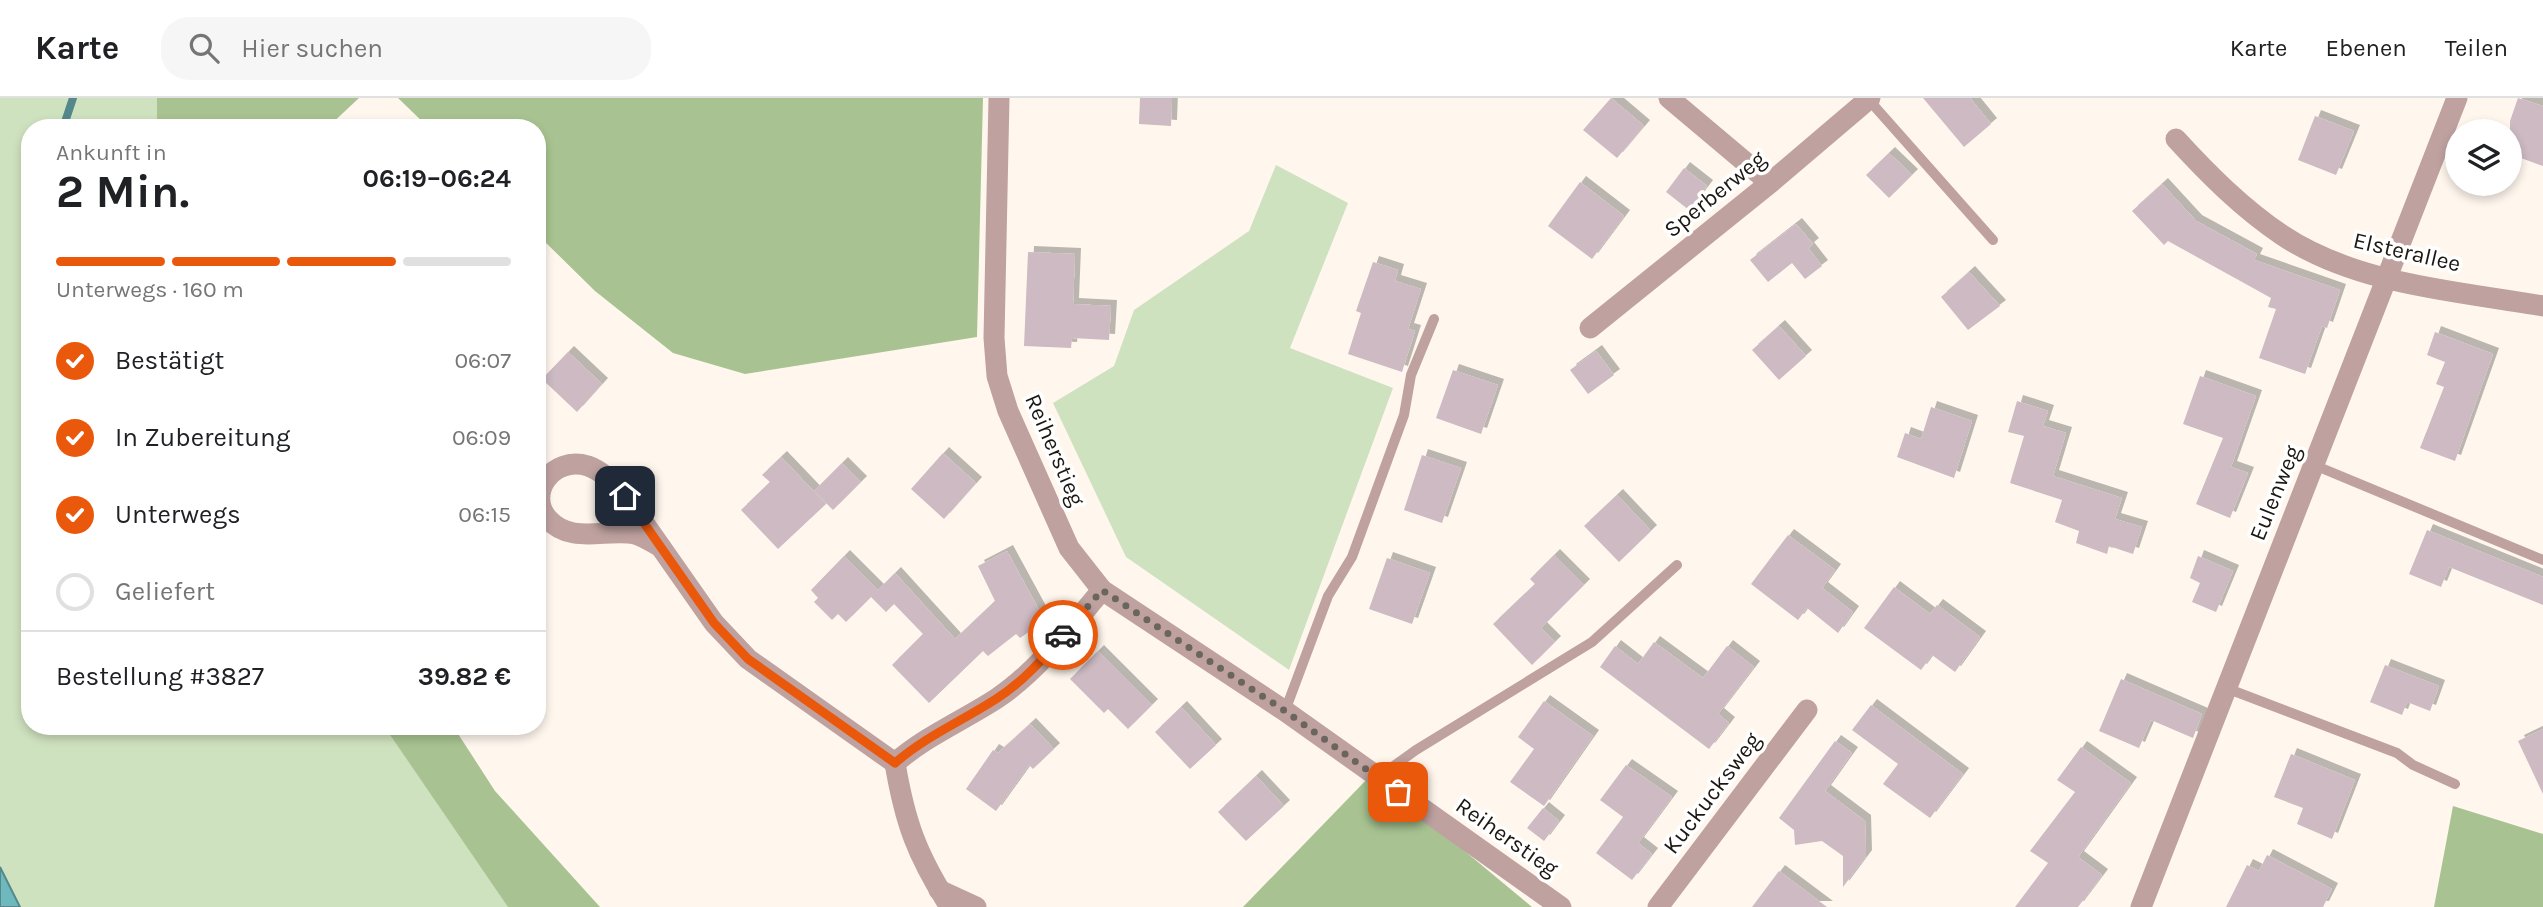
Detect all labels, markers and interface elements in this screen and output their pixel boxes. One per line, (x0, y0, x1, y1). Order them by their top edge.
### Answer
search box (161, 17, 651, 80)
text: Karte (35, 29, 119, 67)
icon: search (185, 29, 223, 67)
text: Hier suchen (241, 33, 383, 64)
text: Karte (2230, 34, 2287, 62)
text: Ebenen (2325, 34, 2407, 62)
text: Teilen (2445, 34, 2508, 62)
map controls (2445, 119, 2522, 196)
button: layers (2445, 119, 2522, 196)
text: Ankunft in (56, 139, 167, 166)
street label: Sperberweg (1659, 145, 1771, 243)
text: 06:19–06:24 (363, 163, 511, 194)
text: 2 Min. (56, 165, 189, 219)
street label: Elsterallee (2351, 227, 2463, 277)
text: Unterwegs · 160 m (56, 276, 244, 303)
icon: check (56, 342, 94, 380)
text: Bestätigt (115, 345, 224, 376)
text: 06:07 (454, 347, 511, 374)
street label: Reiherstieg (1019, 390, 1091, 510)
icon: check (56, 419, 94, 457)
text: In Zubereitung (115, 422, 290, 453)
text: 06:09 (452, 424, 511, 451)
street label: Eulenweg (2244, 441, 2306, 545)
pin (595, 466, 655, 526)
icon: home (606, 477, 644, 515)
icon: check (56, 496, 94, 534)
text: Unterwegs (115, 499, 241, 530)
text: 06:15 (458, 501, 511, 528)
text: Geliefert (115, 576, 215, 607)
courier (1028, 600, 1098, 670)
icon: car (1044, 616, 1082, 654)
text: Bestellung #3827 (56, 661, 264, 692)
text: 39.82 € (418, 661, 511, 692)
street label: Kuckucksweg (1658, 727, 1766, 859)
pin (1368, 762, 1428, 822)
icon: bag (1379, 773, 1417, 811)
street label: Reiherstieg (1450, 792, 1564, 882)

